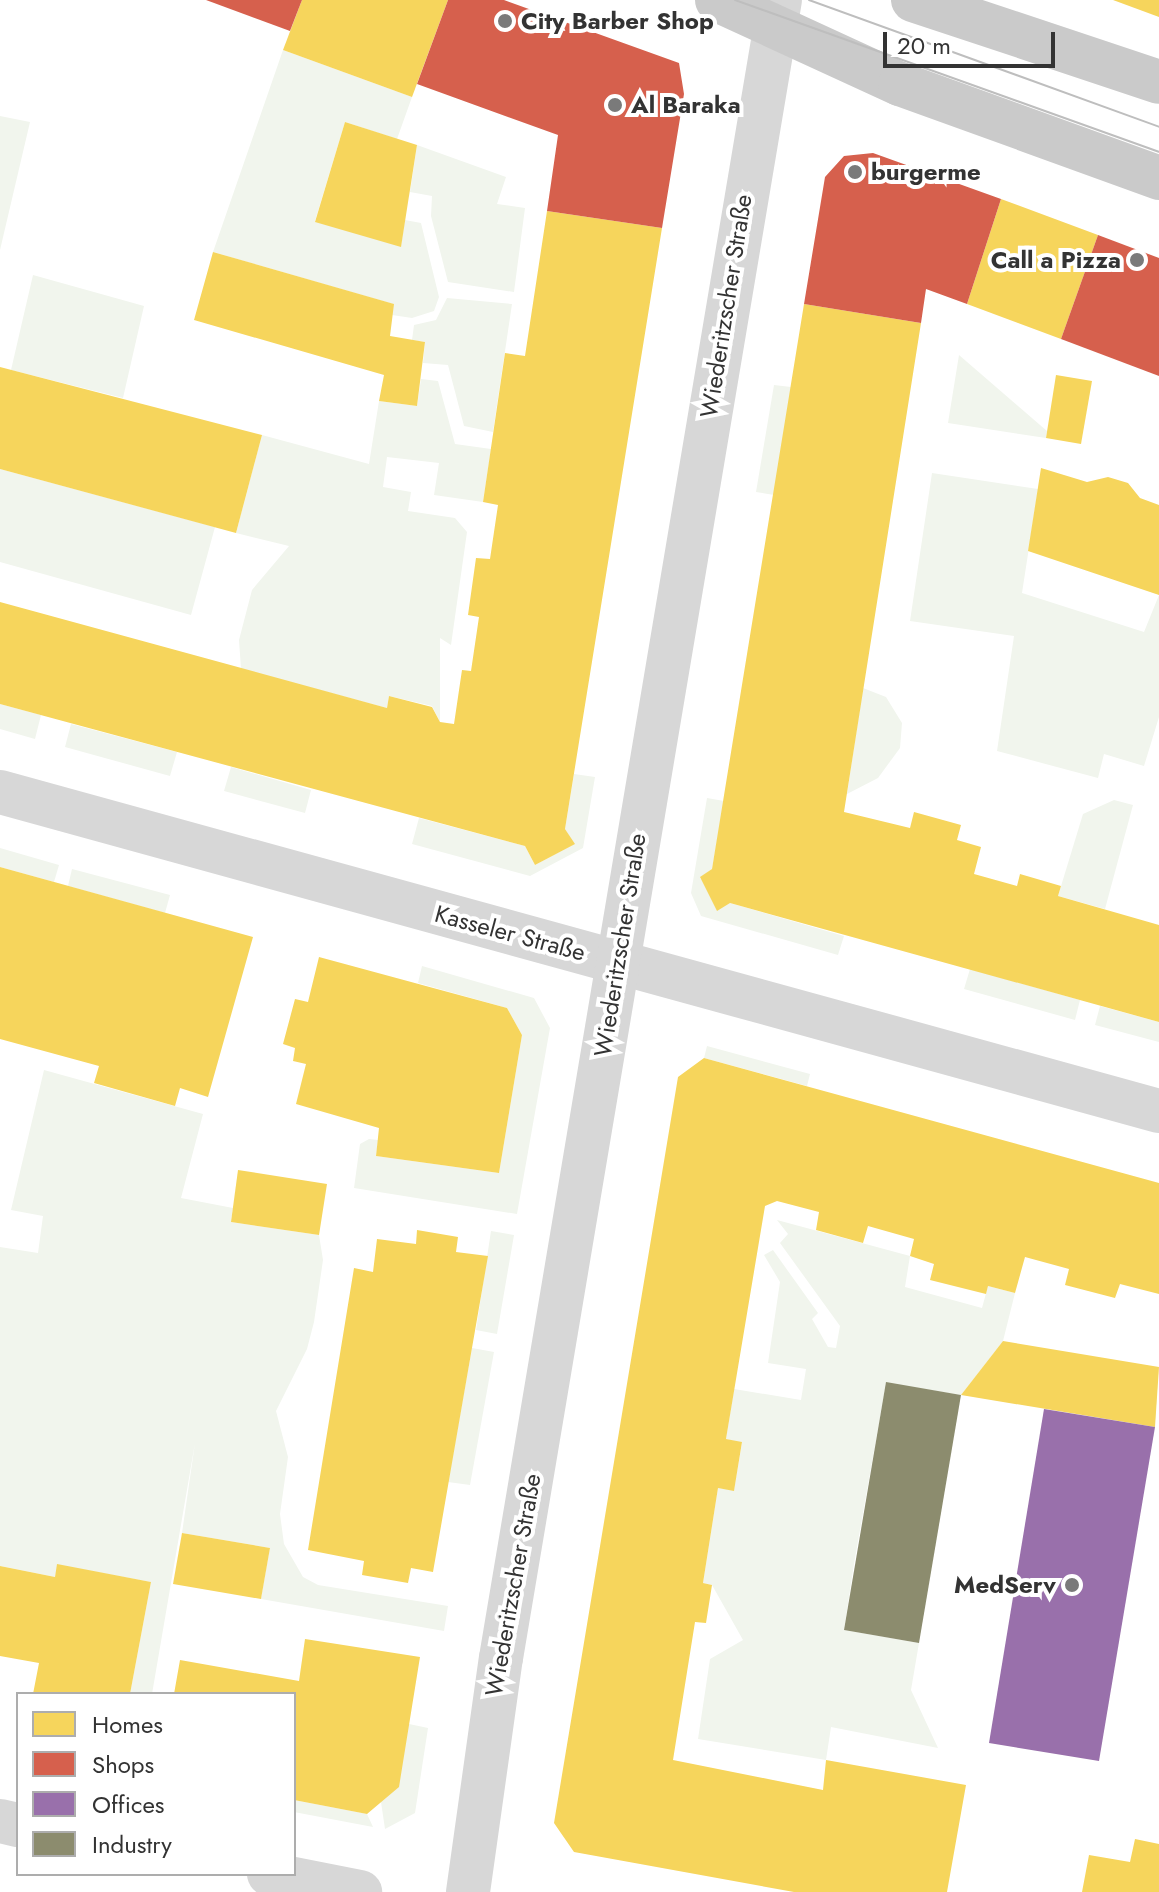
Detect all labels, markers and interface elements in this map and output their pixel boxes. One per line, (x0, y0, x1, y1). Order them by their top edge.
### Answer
place label: City Barber Shop (521, 7, 714, 35)
marker: City Barber Shop (496, 12, 514, 30)
scale bar (887, 16, 1059, 66)
text: 20 m (897, 28, 951, 63)
place label: Al Baraka (631, 91, 741, 119)
marker: Al Baraka (606, 96, 624, 114)
place label: burgerme (871, 158, 981, 186)
marker: burgerme (846, 163, 864, 181)
street label: Wiederitzscher Straße (694, 192, 758, 420)
place label: Call a Pizza (991, 246, 1121, 274)
marker: Call a Pizza (1128, 251, 1146, 269)
street label: Wiederitzscher Straße (588, 831, 652, 1059)
street label: Kasseler Straße (432, 899, 588, 967)
street label: Wiederitzscher Straße (479, 1471, 547, 1699)
place label: MedServ (954, 1571, 1056, 1599)
marker: MedServ (1063, 1576, 1081, 1594)
legend (16, 1692, 296, 1876)
text: Homes (92, 1707, 163, 1742)
text: Shops (92, 1747, 154, 1782)
text: Offices (92, 1787, 164, 1822)
text: Industry (92, 1827, 172, 1862)

